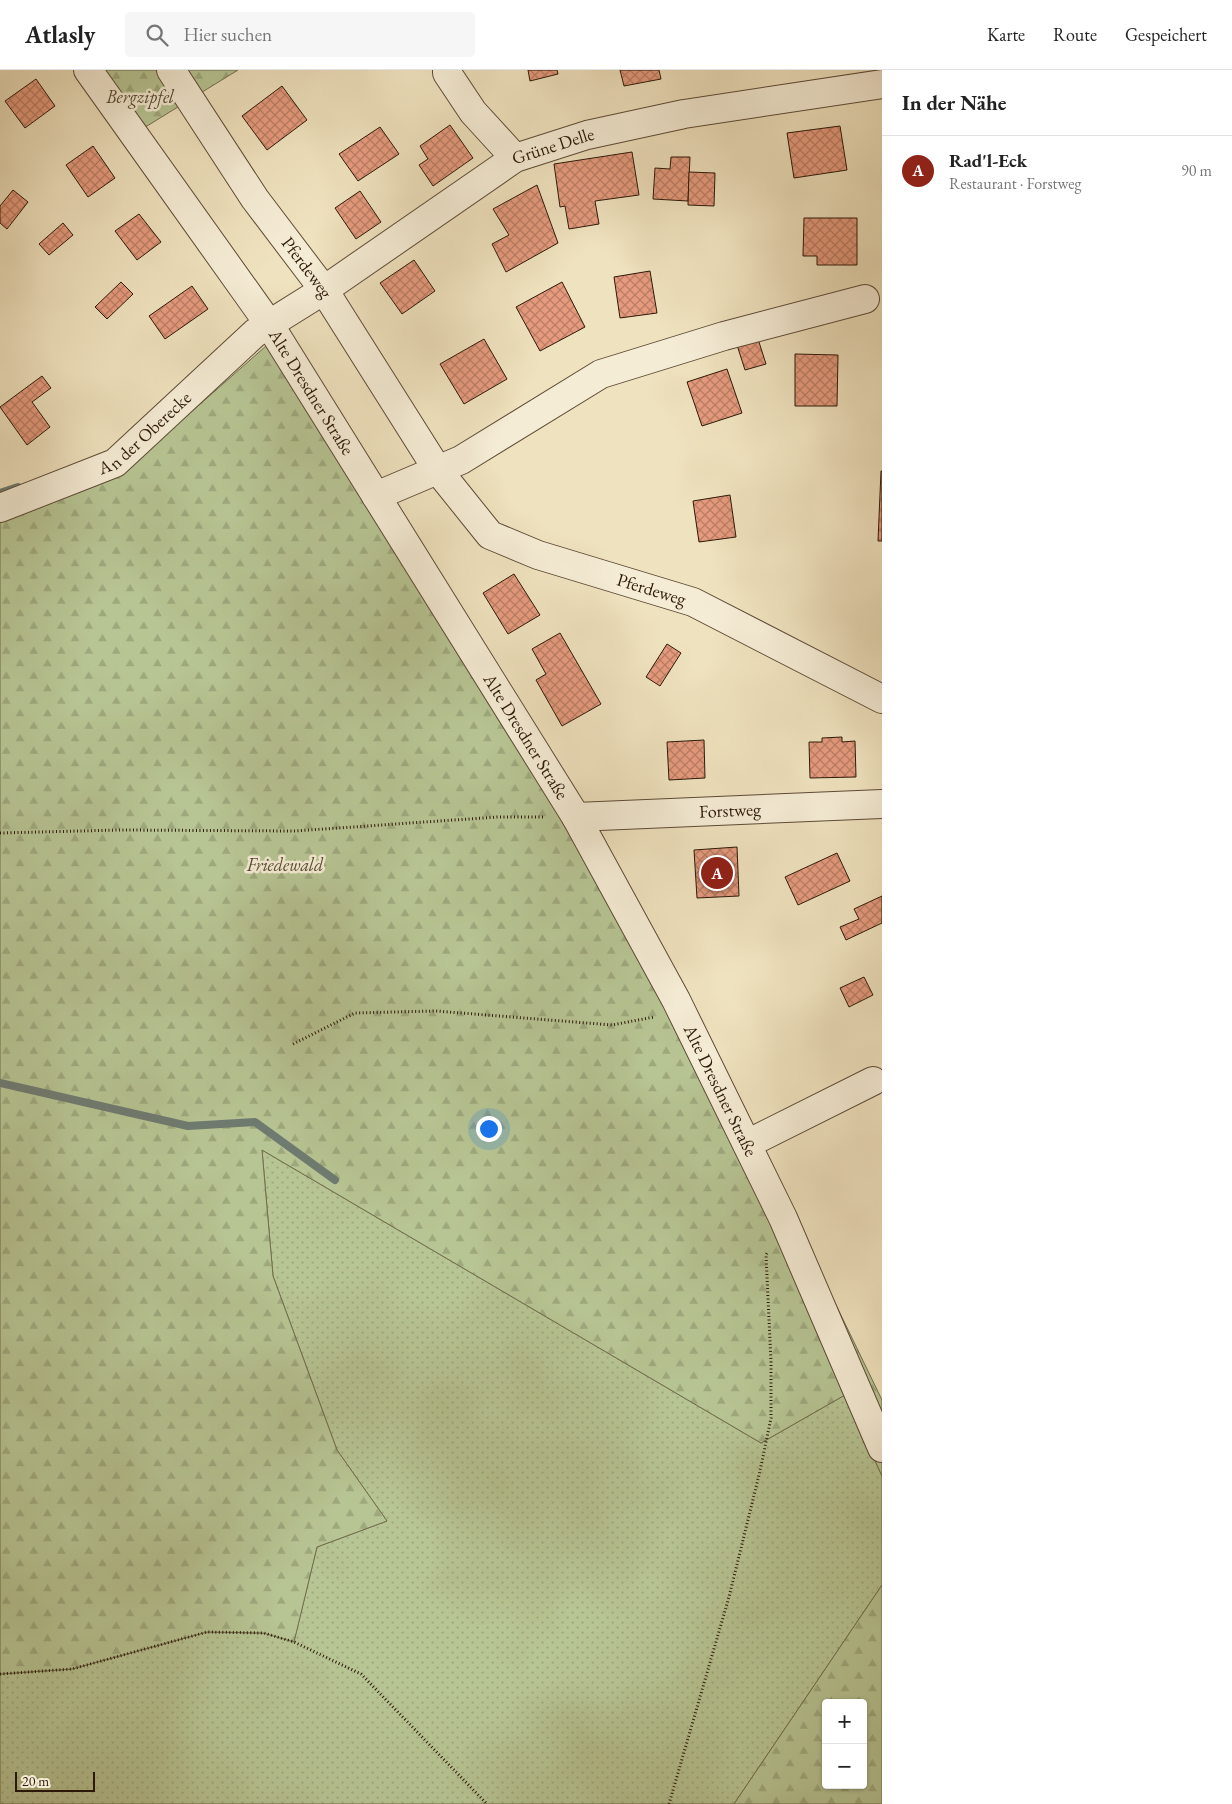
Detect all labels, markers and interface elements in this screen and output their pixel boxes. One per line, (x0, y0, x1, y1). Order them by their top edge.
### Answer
search box (125, 12, 475, 57)
text: Atlasly (25, 19, 95, 50)
icon: search (143, 21, 171, 49)
text: Hier suchen (183, 22, 272, 47)
text: Karte (987, 23, 1025, 46)
text: Route (1053, 23, 1097, 46)
text: Gespeichert (1125, 23, 1207, 46)
park label: Bergzipfel (105, 85, 175, 109)
text: In der Nähe (902, 89, 1007, 116)
street label: Grüne Delle (509, 122, 596, 169)
text: Rad'l-Eck (949, 148, 1027, 173)
text: A (912, 160, 924, 181)
text: 90 m (1181, 160, 1212, 181)
text: Restaurant · Forstweg (949, 173, 1081, 194)
street label: Pferdeweg (277, 232, 338, 302)
street label: Alte Dresdner Straße (263, 324, 360, 459)
street label: An der Oberecke (94, 386, 196, 480)
street label: Pferdeweg (614, 568, 689, 610)
street label: Alte Dresdner Straße (478, 668, 574, 804)
street label: Forstweg (698, 797, 761, 823)
park label: Friedewald (246, 853, 324, 876)
pin: A (701, 854, 733, 892)
street label: Alte Dresdner Straße (678, 1020, 763, 1160)
your location (476, 1116, 502, 1142)
map controls (822, 1699, 867, 1789)
button: + (822, 1699, 867, 1744)
button: − (822, 1744, 867, 1789)
scale bar (15, 1769, 95, 1792)
text: 20 m (22, 1772, 49, 1790)

